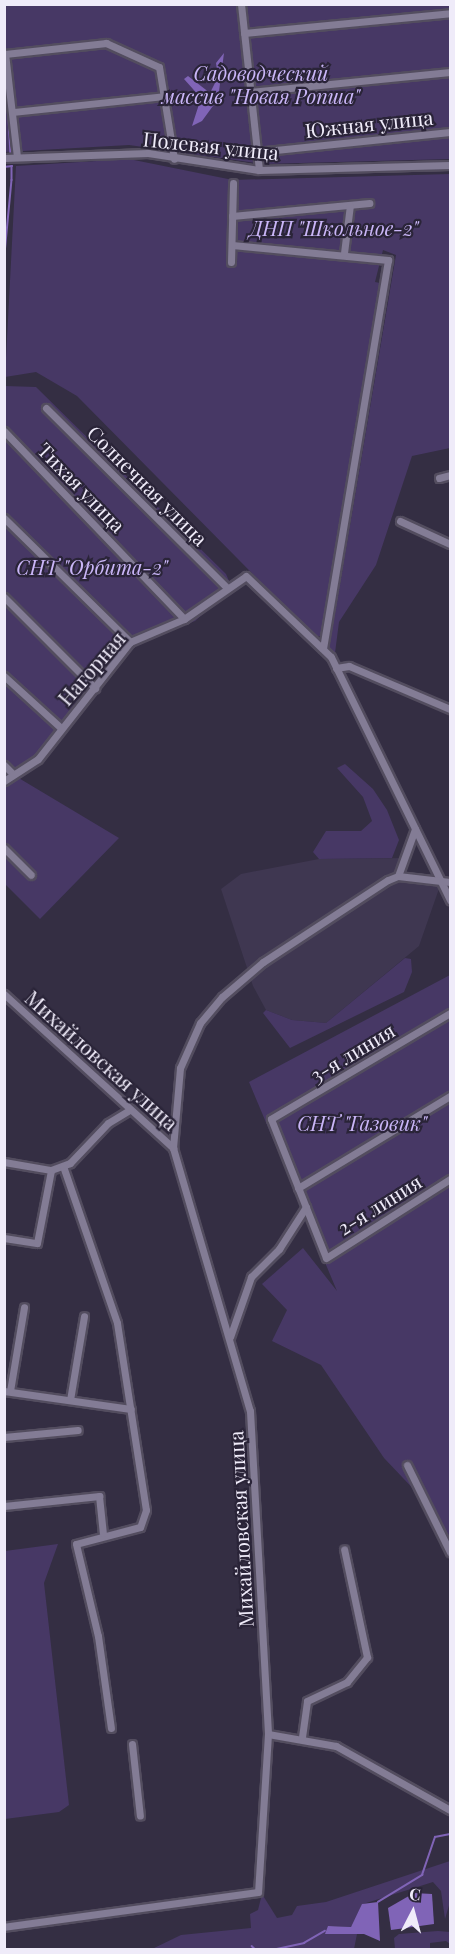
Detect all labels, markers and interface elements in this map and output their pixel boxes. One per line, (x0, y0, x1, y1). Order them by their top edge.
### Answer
park label: Садоводческий массив "Новая Ропша" (162, 60, 360, 107)
street label: Южная улица (304, 104, 434, 142)
street label: Полевая улица (142, 126, 280, 164)
park label: ДНП "Школьное-2" (250, 215, 418, 239)
street label: Солнечная улица (83, 420, 213, 550)
street label: Тихая улица (33, 437, 131, 537)
park label: СНТ "Орбита-2" (16, 554, 168, 578)
street label: Нагорная (52, 626, 130, 710)
street label: Михайловская улица (21, 985, 183, 1135)
street label: 3-я линия (306, 1018, 398, 1086)
park label: СНТ "Газовик" (297, 1110, 427, 1134)
street label: 2-я линия (333, 1169, 425, 1239)
street label: Михайловская улица (223, 1430, 257, 1628)
north arrow (383, 1882, 443, 1942)
text: С (408, 1883, 422, 1905)

